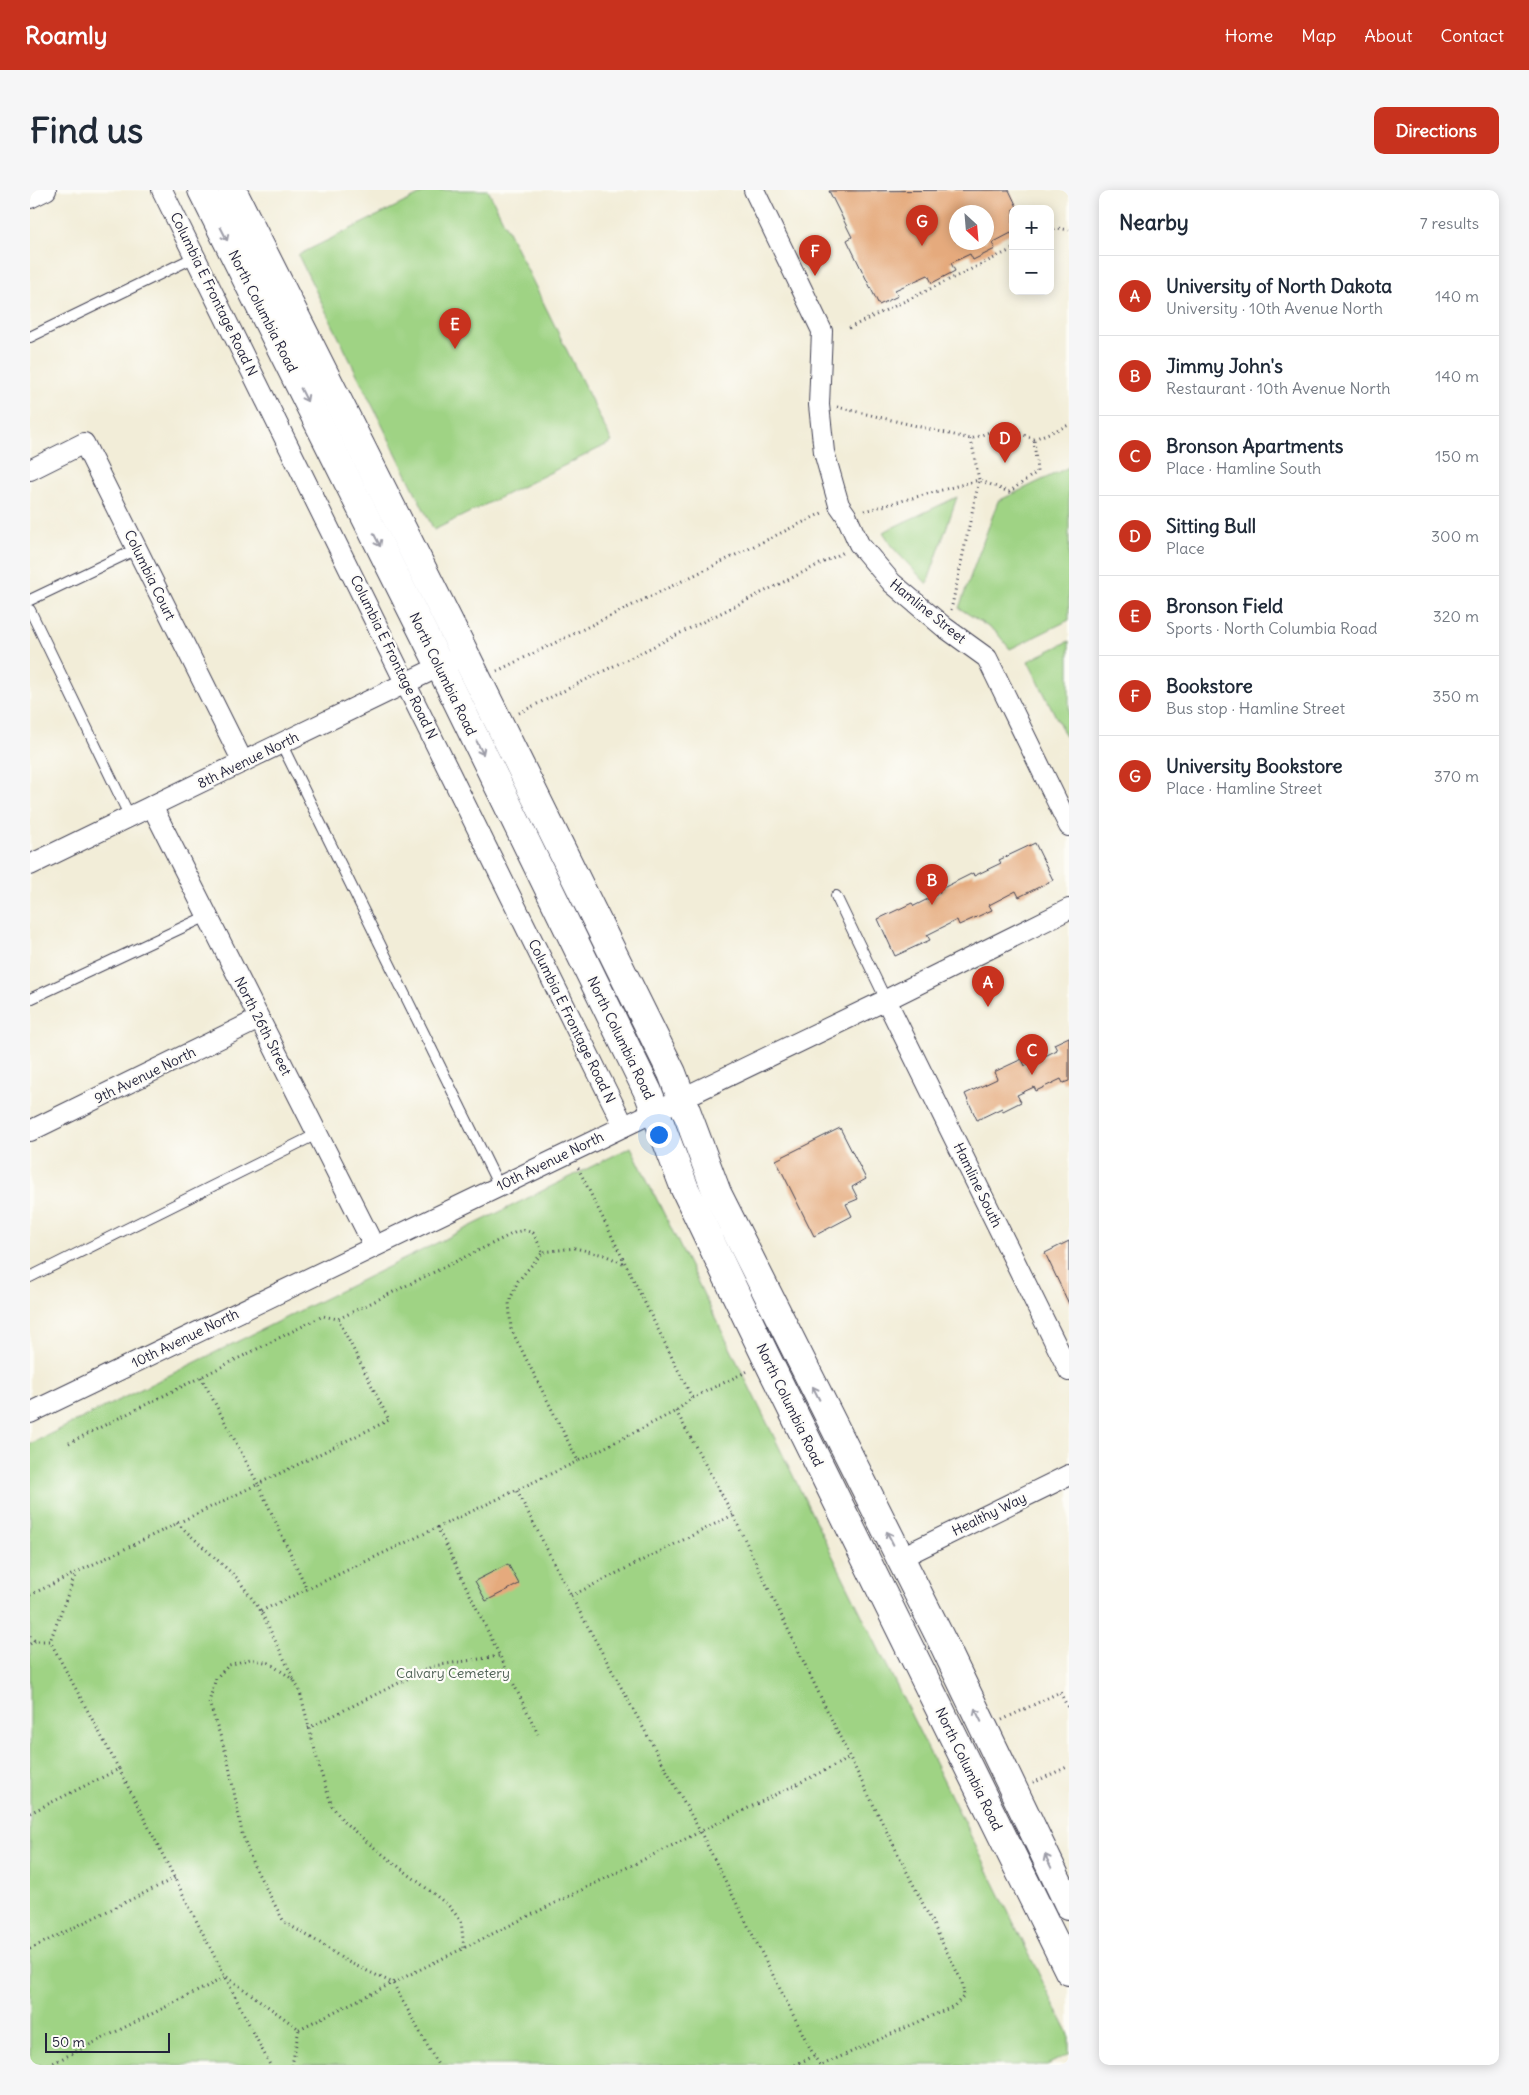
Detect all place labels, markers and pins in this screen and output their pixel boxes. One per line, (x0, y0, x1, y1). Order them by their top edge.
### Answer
pin: G (906, 205, 938, 246)
pin: F (799, 235, 831, 276)
pin: E (439, 308, 471, 349)
pin: D (989, 422, 1021, 463)
pin: B (916, 864, 948, 905)
pin: A (972, 966, 1004, 1007)
pin: C (1016, 1034, 1048, 1075)

